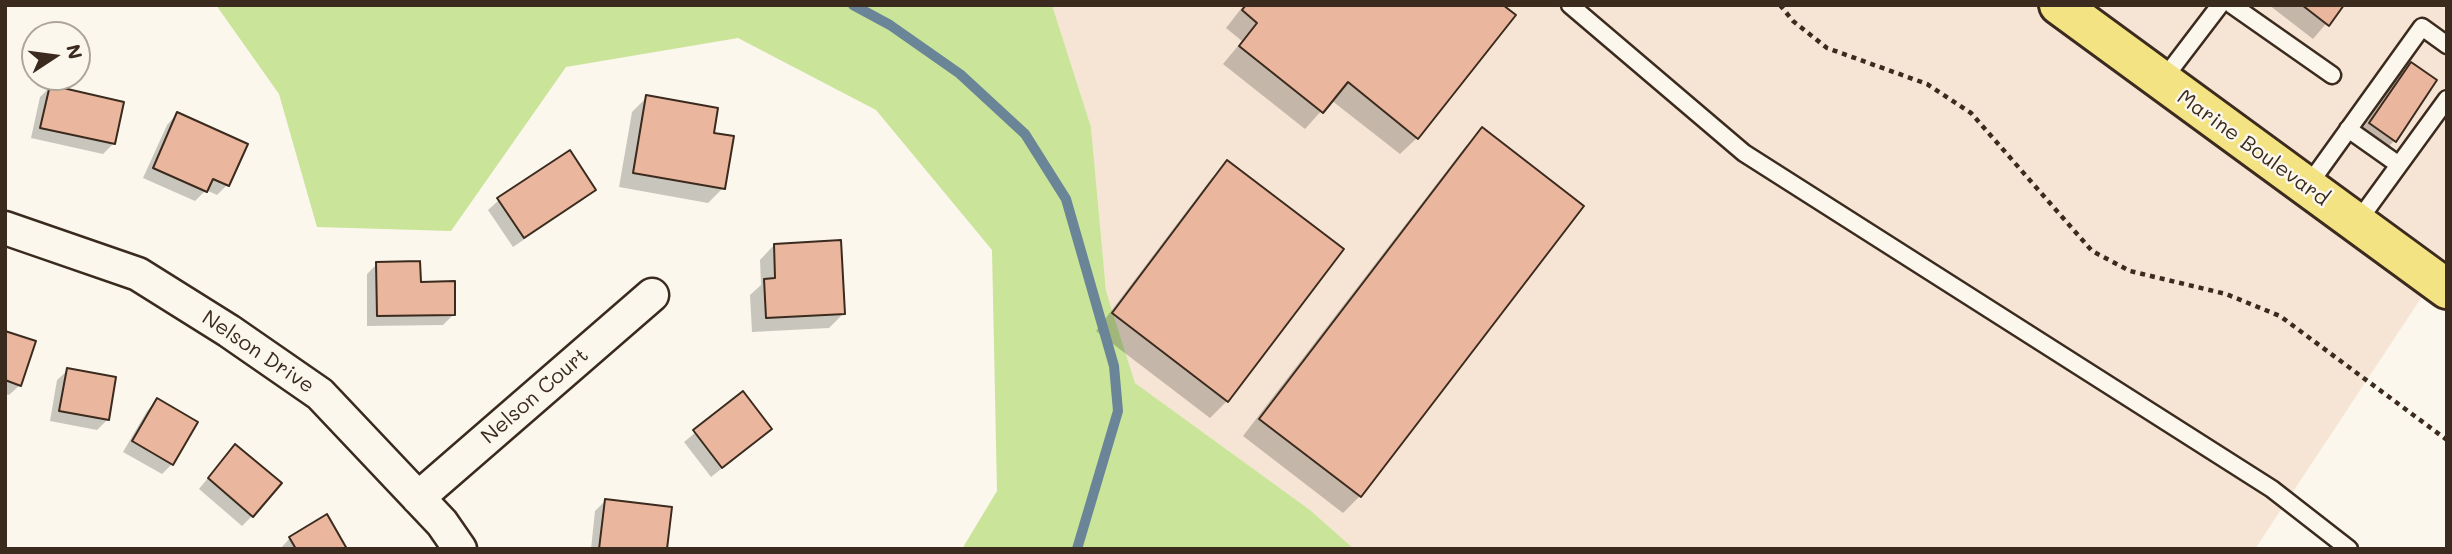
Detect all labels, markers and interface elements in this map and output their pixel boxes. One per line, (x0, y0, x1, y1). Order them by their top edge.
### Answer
north arrow (21, 21, 91, 91)
text: N (61, 42, 89, 61)
street label: Marine Boulevard (2172, 84, 2334, 212)
street label: Nelson Drive (197, 305, 319, 399)
street label: Nelson Court (476, 343, 594, 449)

